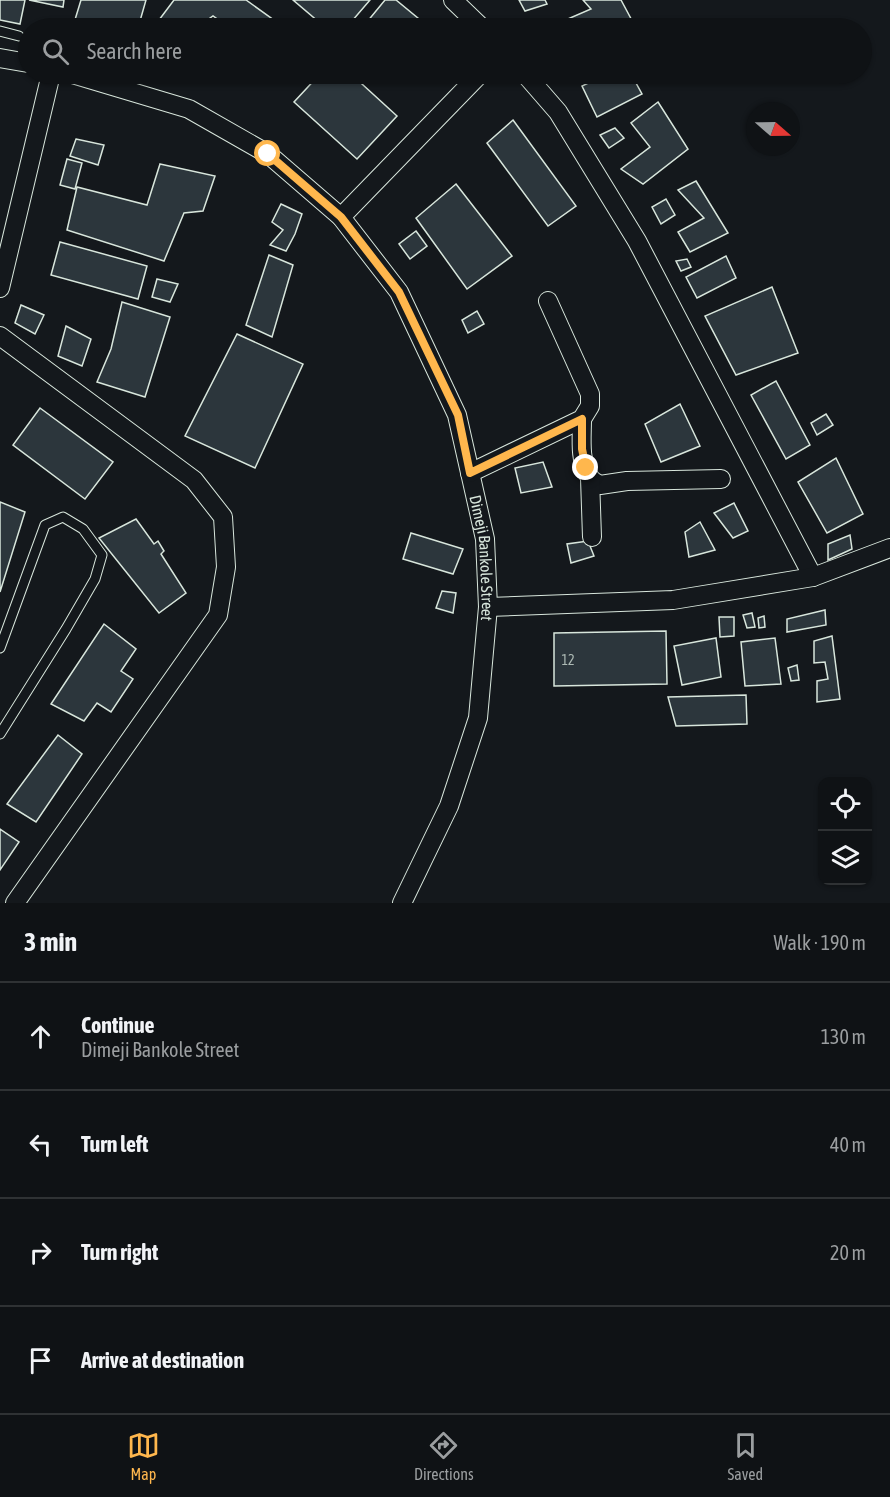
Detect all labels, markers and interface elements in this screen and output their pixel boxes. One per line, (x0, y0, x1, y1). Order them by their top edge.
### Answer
search box (18, 18, 872, 84)
icon: search (39, 35, 72, 68)
text: Search here (87, 38, 182, 64)
north arrow (746, 102, 800, 156)
route start (254, 140, 280, 166)
route end (572, 454, 598, 480)
street label: Dimeji Bankole Street (466, 493, 497, 622)
house number: 12 (561, 652, 575, 668)
map controls (818, 777, 872, 885)
button: locate (818, 777, 872, 831)
button: layers (818, 831, 872, 885)
text: 3 min (24, 927, 77, 957)
text: Walk · 190 m (774, 931, 866, 954)
text: Continue (81, 1012, 155, 1038)
icon: ahead (24, 1020, 57, 1053)
text: 130 m (821, 1025, 866, 1048)
text: Dimeji Bankole Street (81, 1038, 239, 1061)
icon: left (24, 1128, 57, 1161)
text: Turn left (81, 1131, 148, 1157)
text: 40 m (830, 1133, 866, 1156)
icon: right (24, 1236, 57, 1269)
text: Turn right (81, 1239, 158, 1265)
text: 20 m (830, 1241, 866, 1264)
icon: arrive (24, 1344, 57, 1377)
text: Arrive at destination (81, 1347, 244, 1373)
tab: Map (127, 1429, 160, 1483)
tab: Directions (414, 1429, 474, 1483)
tab: Saved (728, 1429, 763, 1483)

